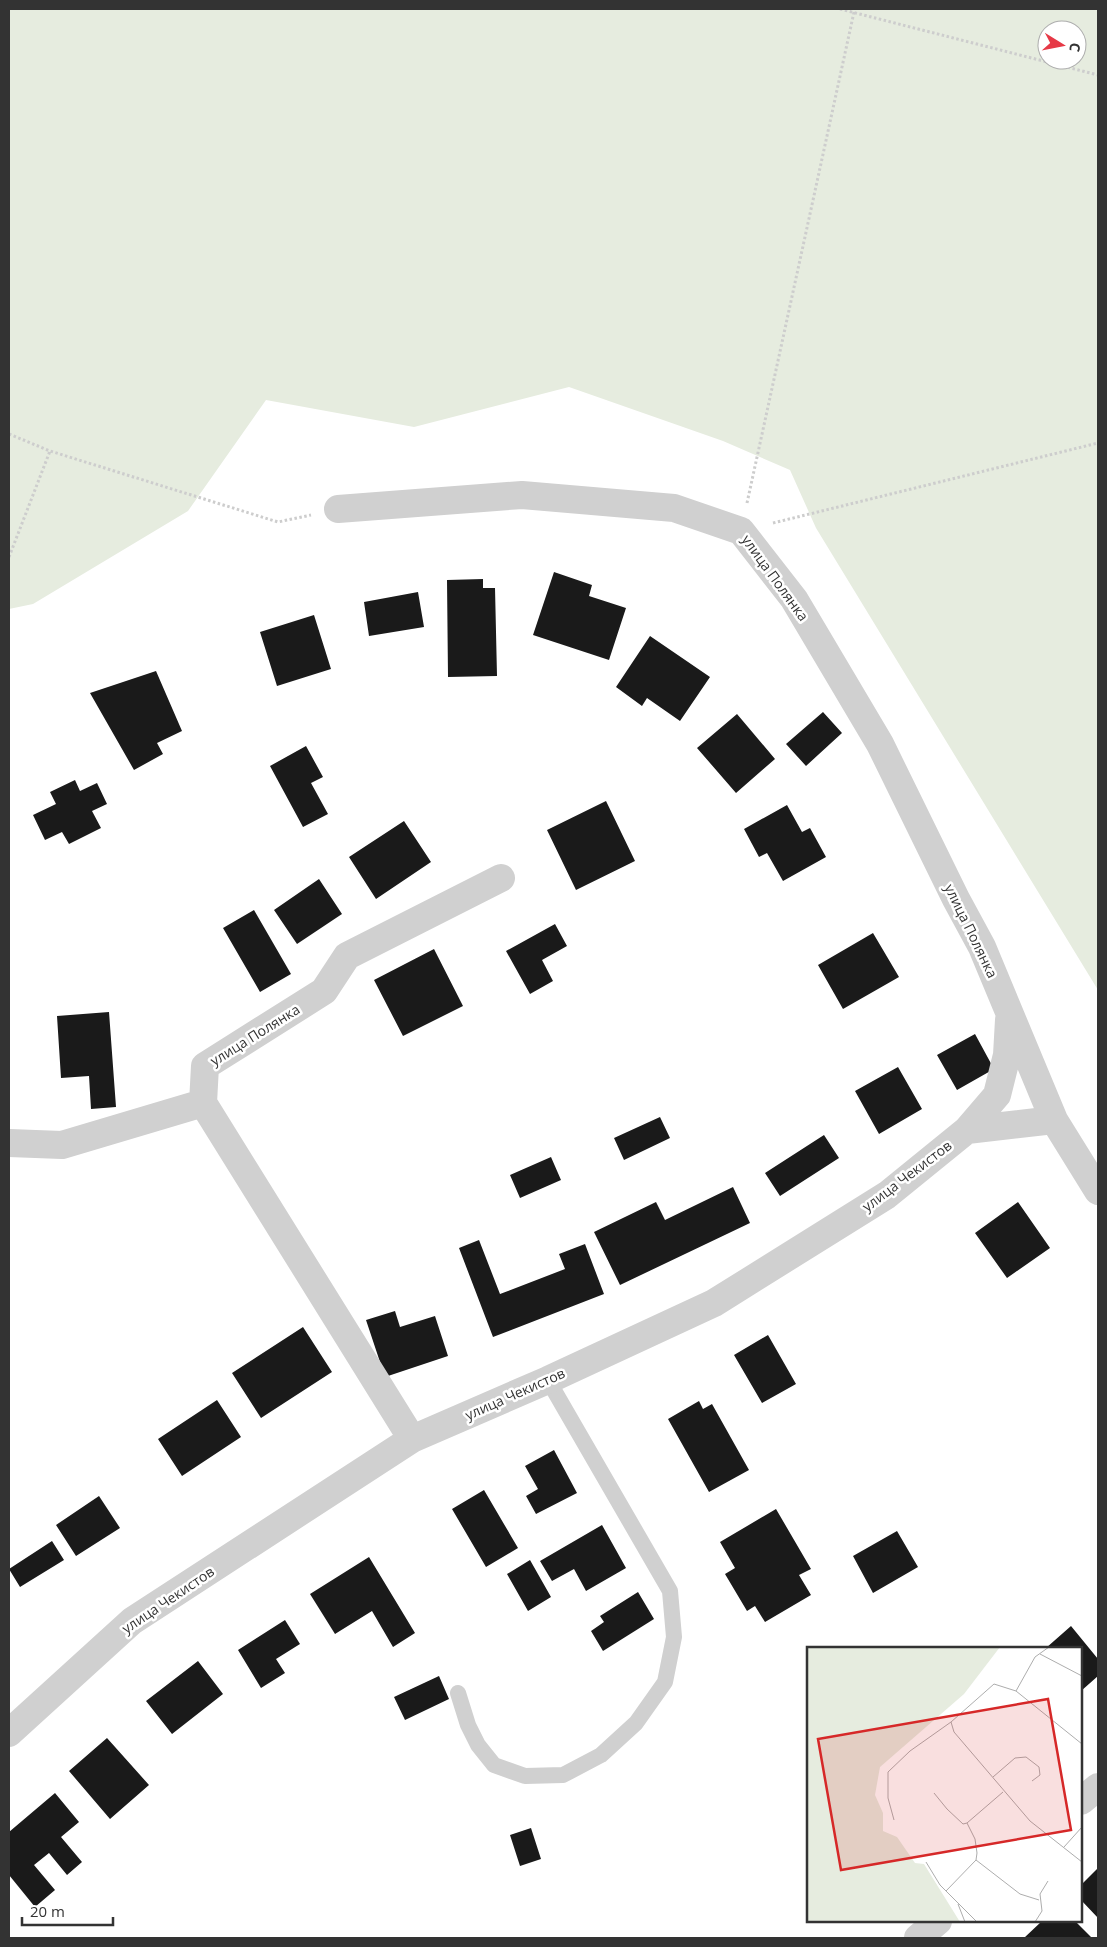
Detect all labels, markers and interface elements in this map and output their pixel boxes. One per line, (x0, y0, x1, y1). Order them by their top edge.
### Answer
north arrow (1037, 20, 1087, 70)
text: С (1065, 41, 1085, 53)
street label: улица Полянка (738, 531, 813, 625)
street label: улица Полянка (940, 881, 1002, 981)
street label: улица Полянка (206, 999, 303, 1070)
street label: улица Чекистов (858, 1136, 955, 1216)
street label: улица Чекистов (462, 1363, 568, 1424)
street label: улица Чекистов (118, 1562, 218, 1638)
inset map (807, 1647, 1082, 1922)
scale bar (22, 1894, 114, 1926)
text: 20 m (30, 1901, 65, 1921)

